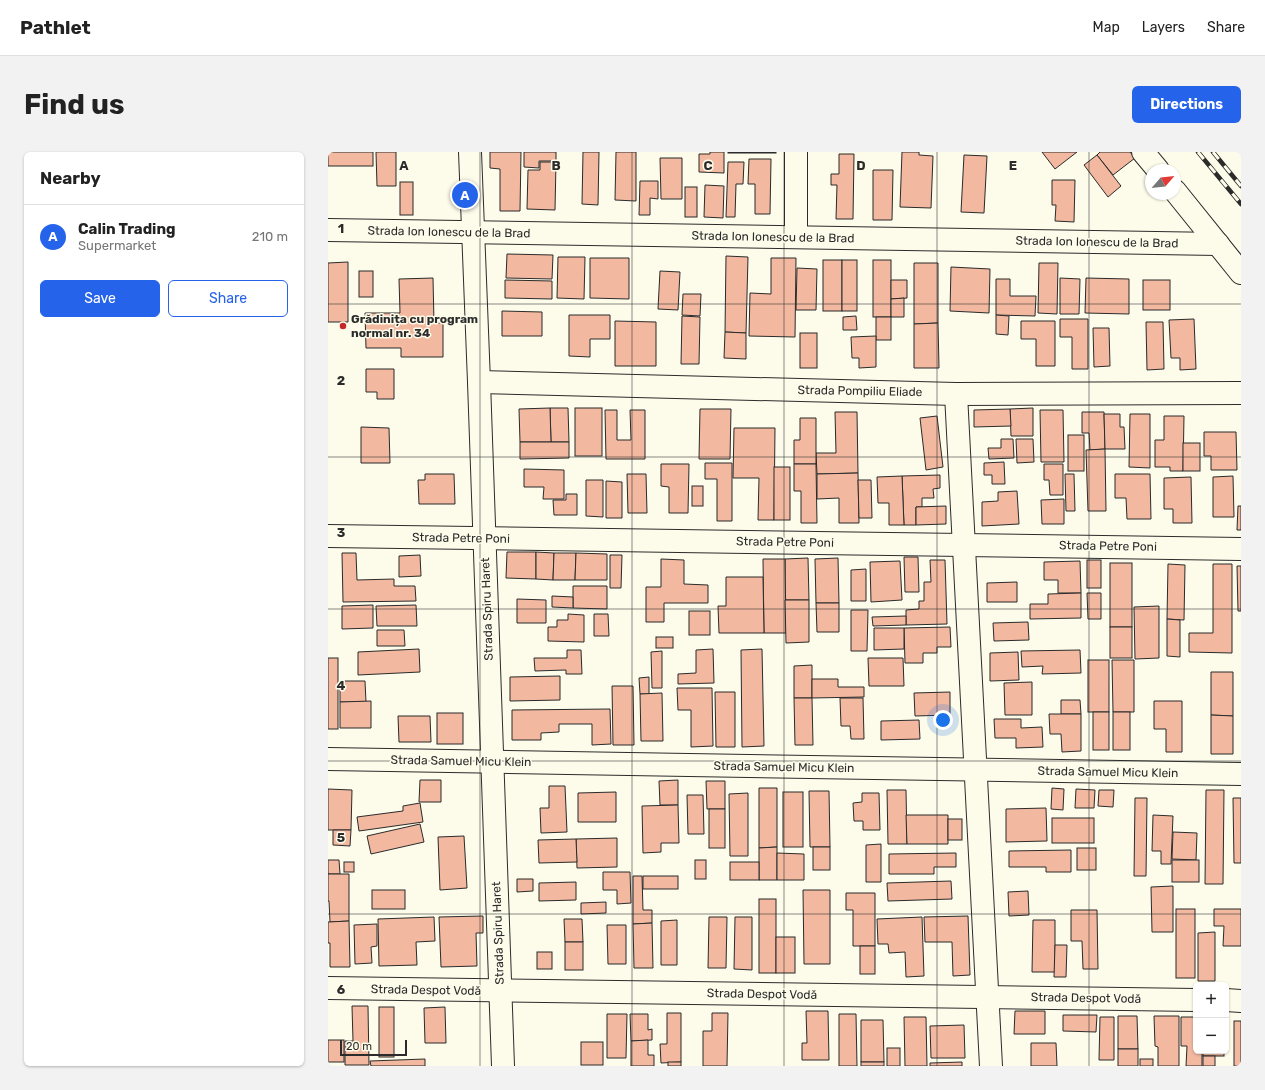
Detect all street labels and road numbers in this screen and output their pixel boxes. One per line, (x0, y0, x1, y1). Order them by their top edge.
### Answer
street label: Strada Ion Ionescu de la Brad (367, 224, 531, 240)
street label: Strada Ion Ionescu de la Brad (691, 229, 855, 245)
street label: Strada Ion Ionescu de la Brad (1015, 234, 1179, 250)
street label: Strada Pompiliu Eliade (798, 383, 923, 399)
street label: Strada Petre Poni (412, 530, 510, 546)
street label: Strada Petre Poni (736, 534, 834, 550)
street label: Strada Petre Poni (1059, 538, 1157, 554)
street label: Strada Spiru Haret (478, 557, 496, 661)
street label: Strada Samuel Micu Klein (391, 753, 531, 769)
street label: Strada Samuel Micu Klein (714, 759, 854, 775)
street label: Strada Samuel Micu Klein (1038, 764, 1178, 780)
street label: Strada Spiru Haret (489, 881, 507, 985)
street label: Strada Despot Vodă (371, 982, 481, 998)
street label: Strada Despot Vodă (707, 986, 817, 1002)
street label: Strada Despot Vodă (1031, 990, 1141, 1006)

